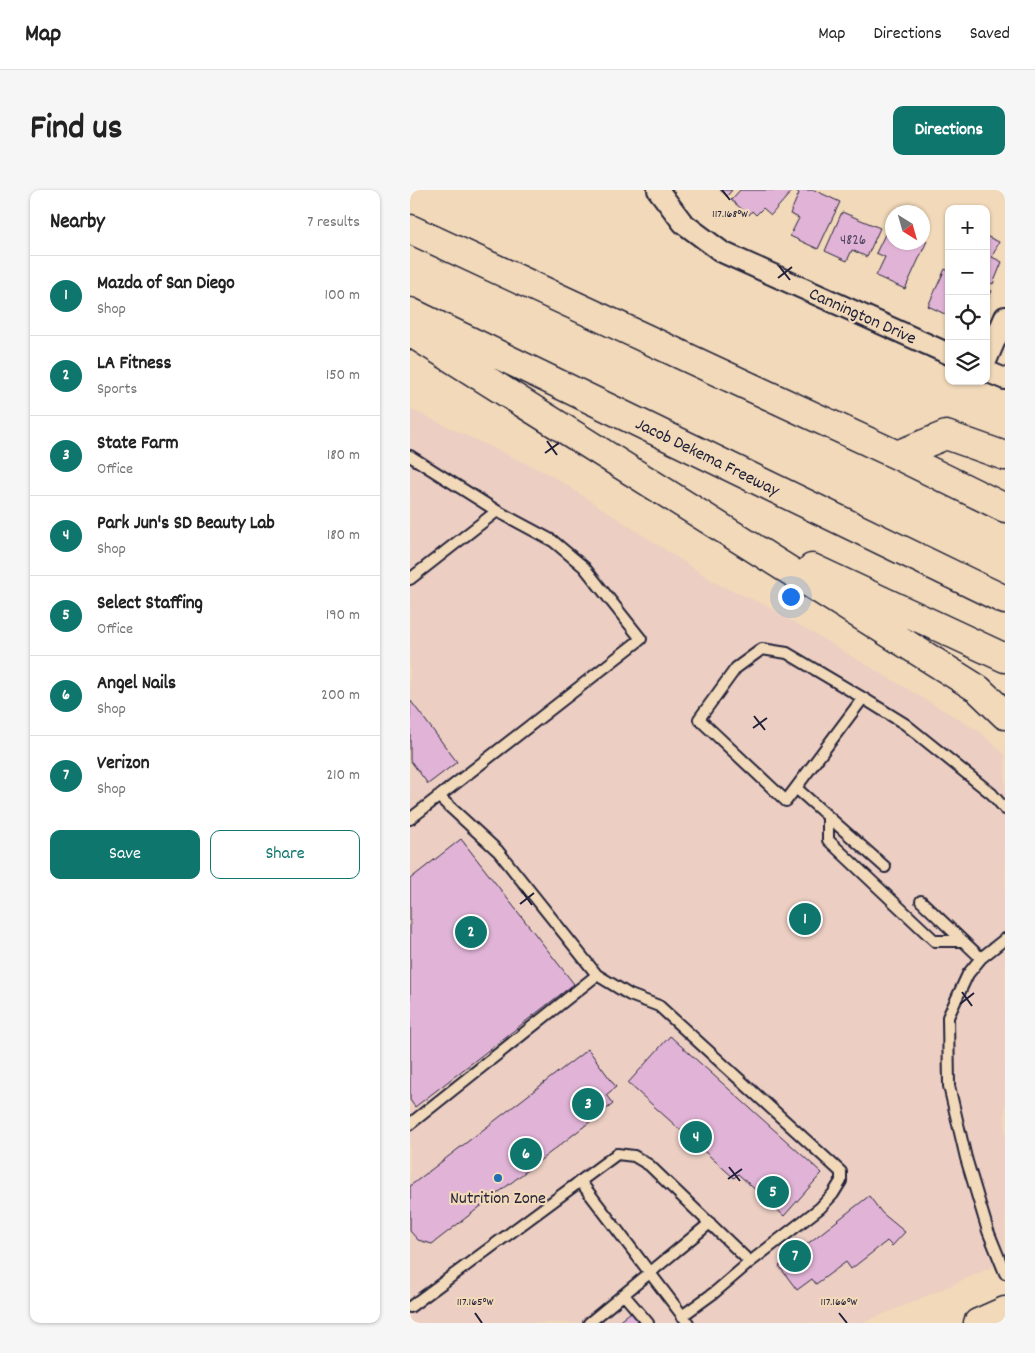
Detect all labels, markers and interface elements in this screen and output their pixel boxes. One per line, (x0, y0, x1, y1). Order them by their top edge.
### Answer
text: Map (25, 18, 61, 52)
text: Map (818, 22, 845, 47)
text: Directions (873, 22, 942, 47)
text: Saved (970, 22, 1010, 47)
text: Find us (30, 105, 122, 155)
button: Directions (893, 106, 1005, 155)
north arrow (885, 205, 930, 250)
map controls (945, 205, 990, 385)
button: + (945, 205, 990, 250)
text: 117.168°W (712, 206, 748, 223)
text: Nearby (50, 208, 105, 238)
text: 7 results (307, 211, 360, 234)
house number: 4826 (840, 230, 866, 252)
button: − (945, 250, 990, 295)
text: Mazda of San Diego (97, 271, 235, 298)
street label: Cannington Drive (804, 282, 920, 352)
text: 1 (64, 284, 68, 307)
text: 100 m (324, 284, 360, 307)
button: locate (945, 295, 990, 340)
text: Shop (97, 298, 126, 321)
button: layers (945, 340, 990, 385)
text: LA Fitness (97, 351, 172, 378)
text: 2 (63, 364, 70, 387)
text: 150 m (326, 364, 360, 387)
text: Sports (97, 378, 137, 401)
street label: Jacob Dekema Freeway (631, 412, 784, 504)
text: State Farm (97, 431, 179, 458)
text: 3 (62, 444, 70, 467)
text: 180 m (327, 444, 360, 467)
text: Office (97, 458, 133, 481)
text: Park Jun's SD Beauty Lab (97, 511, 275, 538)
text: 4 (63, 524, 69, 547)
text: 180 m (327, 524, 360, 547)
text: Shop (97, 538, 126, 561)
your location (778, 584, 804, 610)
text: Select Staffing (97, 591, 203, 618)
text: 5 (62, 604, 70, 627)
text: 190 m (326, 604, 360, 627)
text: Office (97, 618, 133, 641)
text: Angel Nails (97, 671, 176, 698)
text: 6 (62, 684, 70, 707)
text: 200 m (321, 684, 360, 707)
text: Shop (97, 698, 126, 721)
text: Verizon (97, 751, 149, 778)
text: 7 (63, 764, 69, 787)
text: 210 m (326, 764, 360, 787)
text: Shop (97, 778, 126, 801)
button: Save (50, 830, 200, 879)
button: Share (210, 830, 360, 879)
pin: 1 (789, 900, 821, 938)
pin: 2 (455, 913, 487, 951)
pin: 3 (572, 1085, 604, 1123)
pin: 4 (680, 1118, 712, 1156)
pin: 6 (510, 1135, 542, 1173)
marker: Nutrition Zone (492, 1172, 504, 1184)
pin: 5 (757, 1173, 789, 1211)
place label: Nutrition Zone (450, 1187, 546, 1212)
pin: 7 (779, 1237, 811, 1275)
text: 117.165°W (457, 1294, 493, 1311)
text: 117.166°W (821, 1294, 858, 1311)

